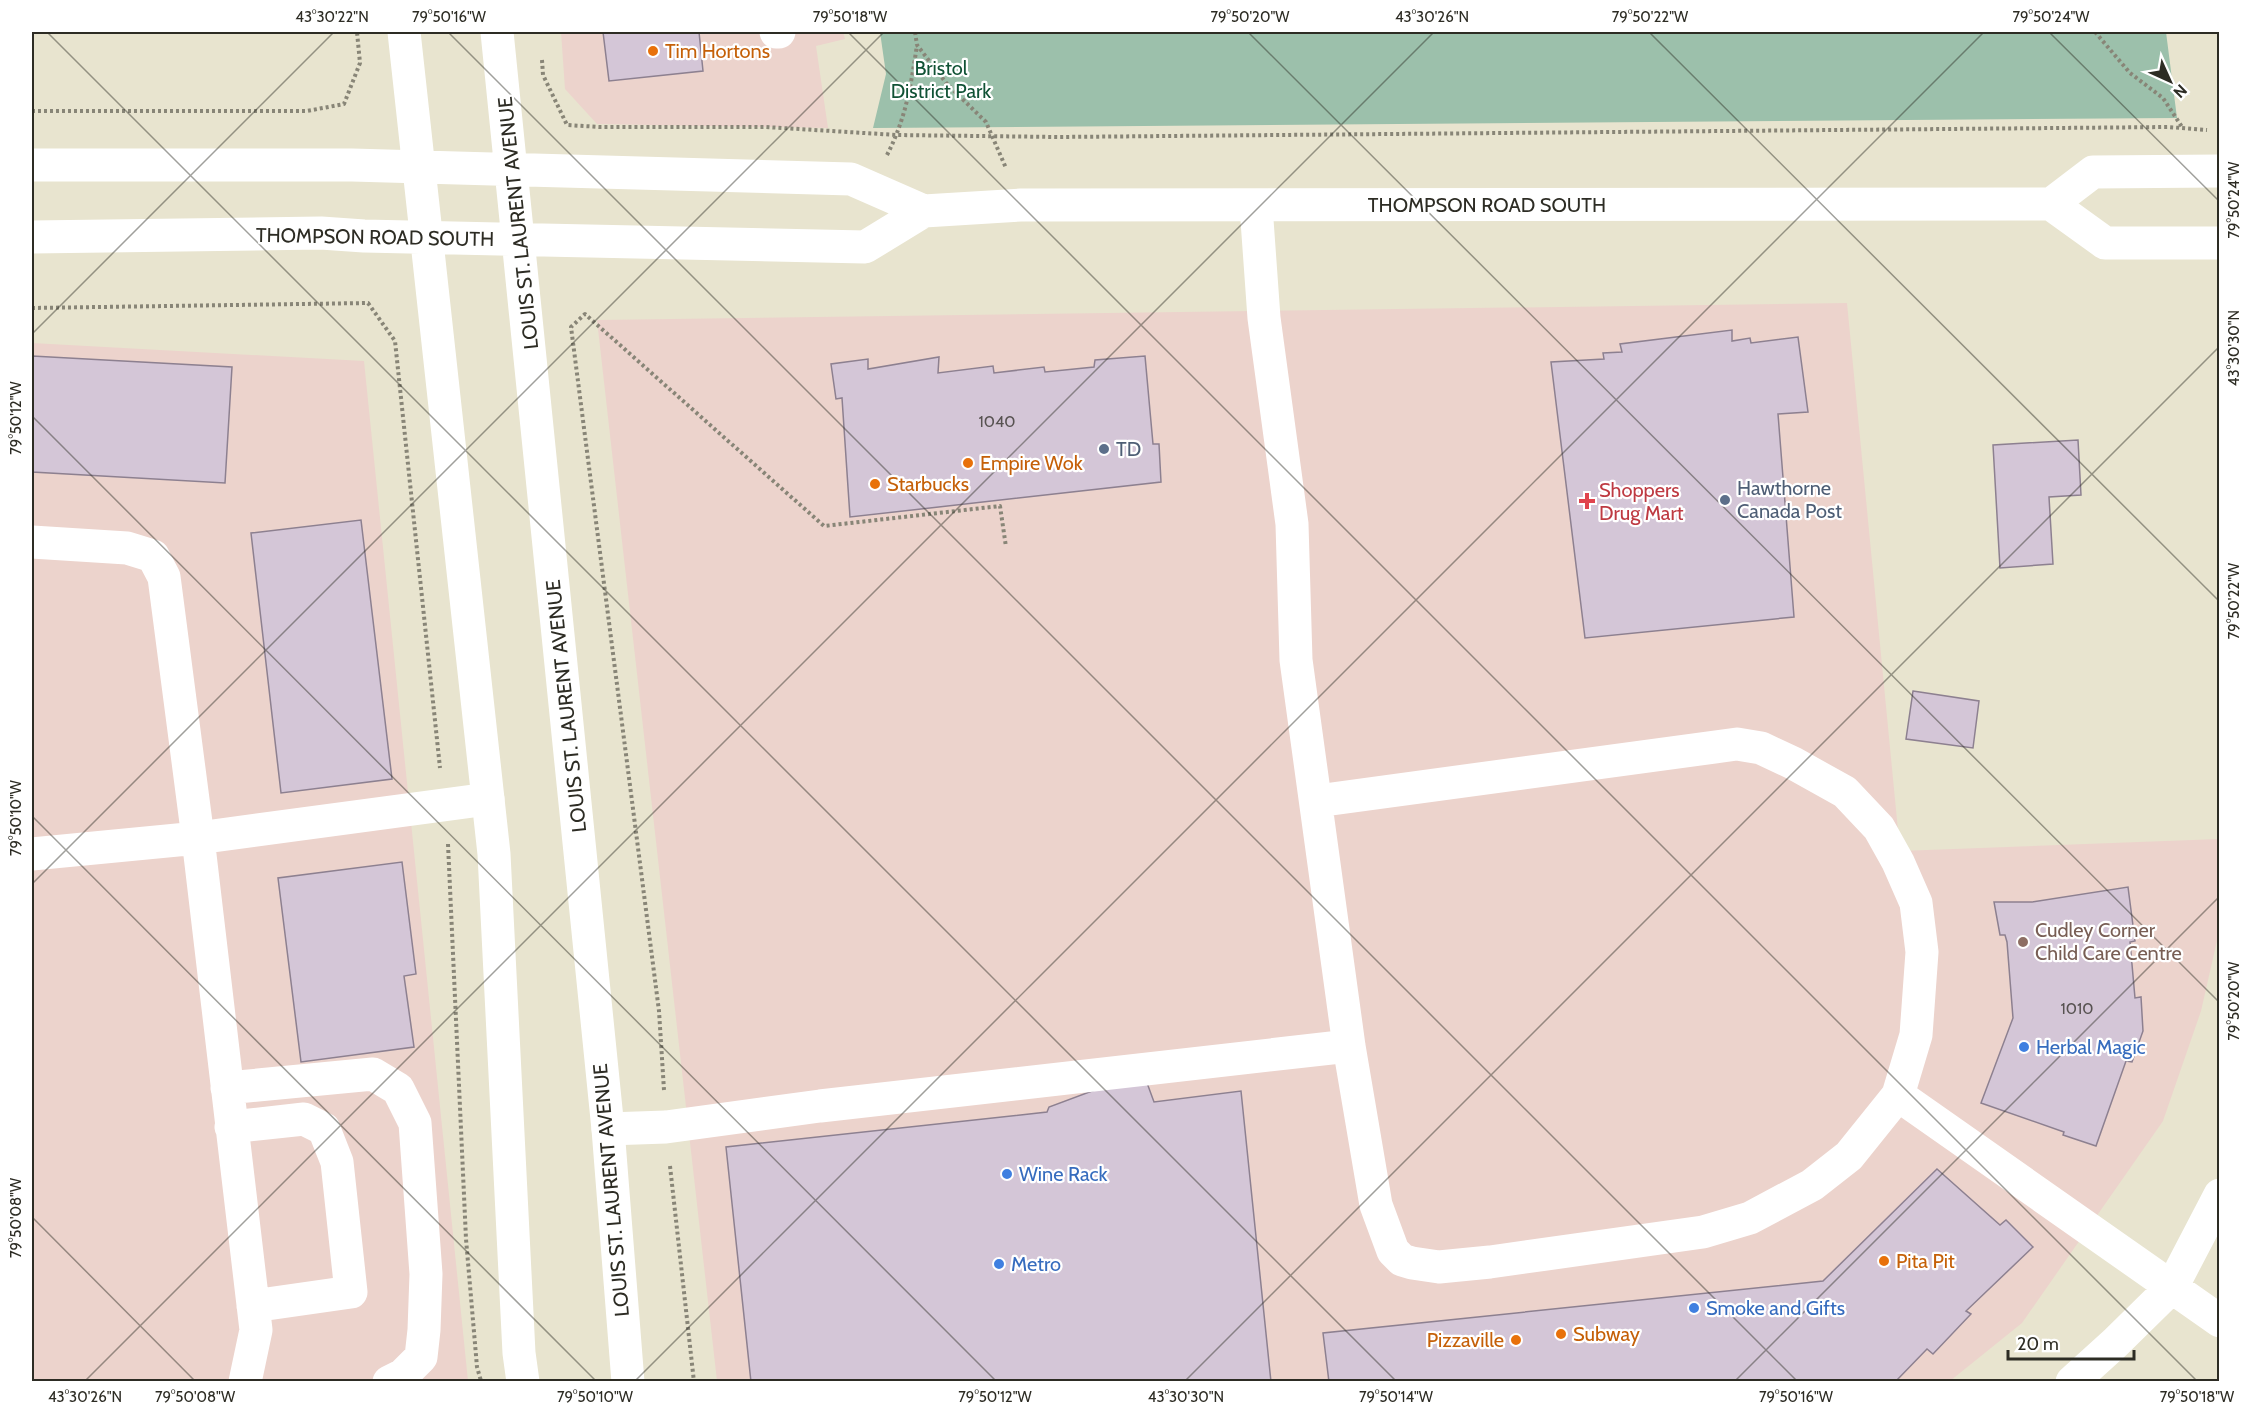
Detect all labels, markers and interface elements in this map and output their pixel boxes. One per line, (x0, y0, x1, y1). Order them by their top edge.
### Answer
text: 43°30'22"N (295, 8, 369, 26)
text: 79°50'16"W (412, 8, 487, 26)
text: 79°50'18"W (813, 8, 888, 26)
text: 79°50'20"W (1211, 8, 1290, 26)
text: 43°30'26"N (1395, 8, 1469, 26)
text: 79°50'22"W (1612, 8, 1689, 26)
text: 79°50'24"W (2013, 8, 2090, 26)
place label: Tim Hortons (665, 39, 770, 63)
marker: Tim Hortons (646, 44, 660, 58)
north arrow (2140, 51, 2200, 111)
park label: Bristol District Park (891, 56, 991, 103)
text: N (2170, 81, 2191, 102)
street label: LOUIS ST. LAURENT AVENUE (493, 95, 543, 351)
text: 79°50'24"W (2225, 161, 2243, 238)
street label: THOMPSON ROAD SOUTH (1368, 193, 1606, 217)
street label: THOMPSON ROAD SOUTH (256, 223, 494, 251)
text: 43°30'30"N (2225, 310, 2243, 386)
text: 79°50'12"W (7, 381, 25, 455)
house number: 1040 (979, 412, 1015, 431)
place label: TD (1116, 437, 1141, 461)
marker: TD (1097, 442, 1111, 456)
place label: Empire Wok (980, 451, 1083, 475)
marker: Empire Wok (961, 456, 975, 470)
place label: Starbucks (887, 472, 969, 496)
place label: Hawthorne Canada Post (1737, 476, 1842, 523)
marker: Starbucks (868, 477, 882, 491)
place label: Shoppers Drug Mart (1599, 478, 1684, 525)
marker: Hawthorne Canada Post (1718, 493, 1732, 507)
marker: Shoppers Drug Mart (1580, 494, 1594, 508)
text: 79°50'22"W (2225, 562, 2243, 639)
street label: LOUIS ST. LAURENT AVENUE (541, 578, 591, 834)
text: 79°50'10"W (7, 779, 25, 856)
place label: Cudley Corner Child Care Centre (2035, 918, 2182, 965)
marker: Cudley Corner Child Care Centre (2016, 935, 2030, 949)
text: 79°50'20"W (2225, 961, 2243, 1040)
house number: 1010 (2061, 999, 2093, 1018)
place label: Herbal Magic (2036, 1035, 2146, 1059)
marker: Herbal Magic (2017, 1040, 2031, 1054)
street label: LOUIS ST. LAURENT AVENUE (588, 1062, 634, 1318)
place label: Wine Rack (1019, 1162, 1108, 1186)
marker: Wine Rack (1000, 1167, 1014, 1181)
text: 79°50'08"W (7, 1177, 25, 1258)
place label: Pita Pit (1896, 1249, 1955, 1273)
place label: Metro (1011, 1252, 1061, 1276)
marker: Pita Pit (1877, 1254, 1891, 1268)
marker: Metro (992, 1257, 1006, 1271)
place label: Smoke and Gifts (1706, 1296, 1845, 1320)
marker: Smoke and Gifts (1687, 1301, 1701, 1315)
place label: Subway (1573, 1322, 1640, 1346)
scale bar (2008, 1323, 2134, 1361)
marker: Subway (1554, 1327, 1568, 1341)
place label: Pizzaville (1427, 1328, 1504, 1352)
marker: Pizzaville (1509, 1333, 1523, 1347)
text: 20 m (2017, 1333, 2059, 1355)
text: 43°30'26"N (48, 1388, 122, 1406)
text: 79°50'08"W (155, 1388, 236, 1406)
text: 79°50'10"W (557, 1388, 634, 1406)
text: 79°50'12"W (958, 1388, 1032, 1406)
text: 43°30'30"N (1148, 1388, 1224, 1406)
text: 79°50'14"W (1359, 1388, 1434, 1406)
text: 79°50'16"W (1759, 1388, 1834, 1406)
text: 79°50'18"W (2160, 1388, 2235, 1406)

